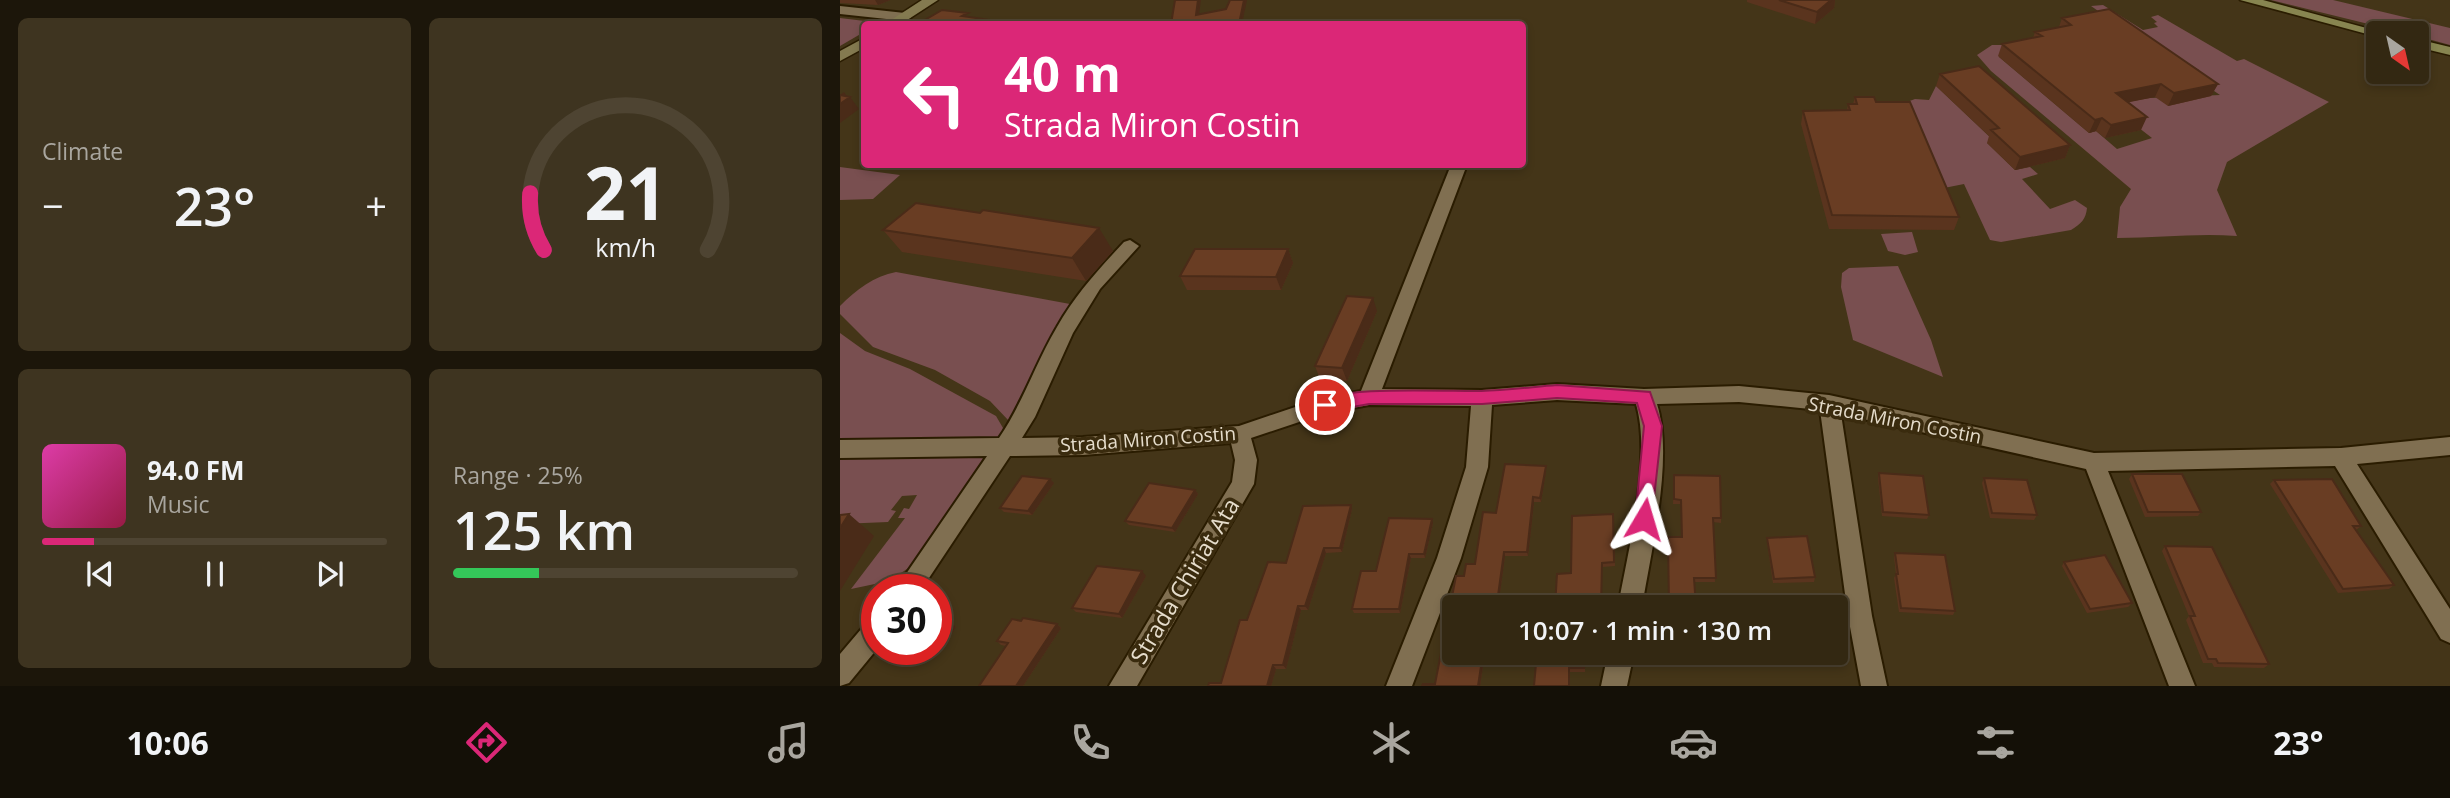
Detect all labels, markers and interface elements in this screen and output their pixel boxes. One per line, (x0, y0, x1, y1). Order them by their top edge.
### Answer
north arrow (2366, 21, 2429, 84)
map controls (2366, 21, 2429, 84)
text: 40 m (1004, 40, 1121, 106)
icon: left (889, 49, 980, 140)
text: Strada Miron Costin (1004, 103, 1300, 146)
text: Climate (42, 135, 123, 167)
text: 21 (584, 143, 667, 242)
text: 23° (174, 170, 255, 241)
text: − (42, 179, 64, 231)
text: + (365, 179, 387, 231)
text: km/h (595, 230, 656, 264)
pin (1295, 375, 1355, 435)
icon: arrive (1306, 386, 1344, 424)
street label: Strada Miron Costin (1806, 390, 1984, 450)
street label: Strada Miron Costin (1059, 420, 1237, 458)
text: 94.0 FM (147, 452, 245, 488)
text: Range · 25% (453, 459, 583, 491)
position arrow (1607, 482, 1681, 556)
text: Music (147, 488, 210, 520)
street label: Strada Chiriat Ata (1122, 492, 1246, 669)
text: 125 km (453, 494, 635, 565)
icon: previous (81, 555, 119, 593)
icon: pause (196, 555, 234, 593)
icon: next (311, 555, 349, 593)
speed limit sign: 30 (861, 574, 952, 665)
text: 10:07 · 1 min · 130 m (1518, 612, 1772, 648)
icon: directions (462, 718, 511, 767)
icon: music (764, 718, 813, 767)
icon: phone (1066, 718, 1115, 767)
icon: climate (1367, 718, 1416, 767)
icon: car (1669, 718, 1718, 767)
icon: filters (1971, 718, 2020, 767)
text: 10:06 (126, 721, 209, 764)
text: 23° (2273, 721, 2324, 764)

